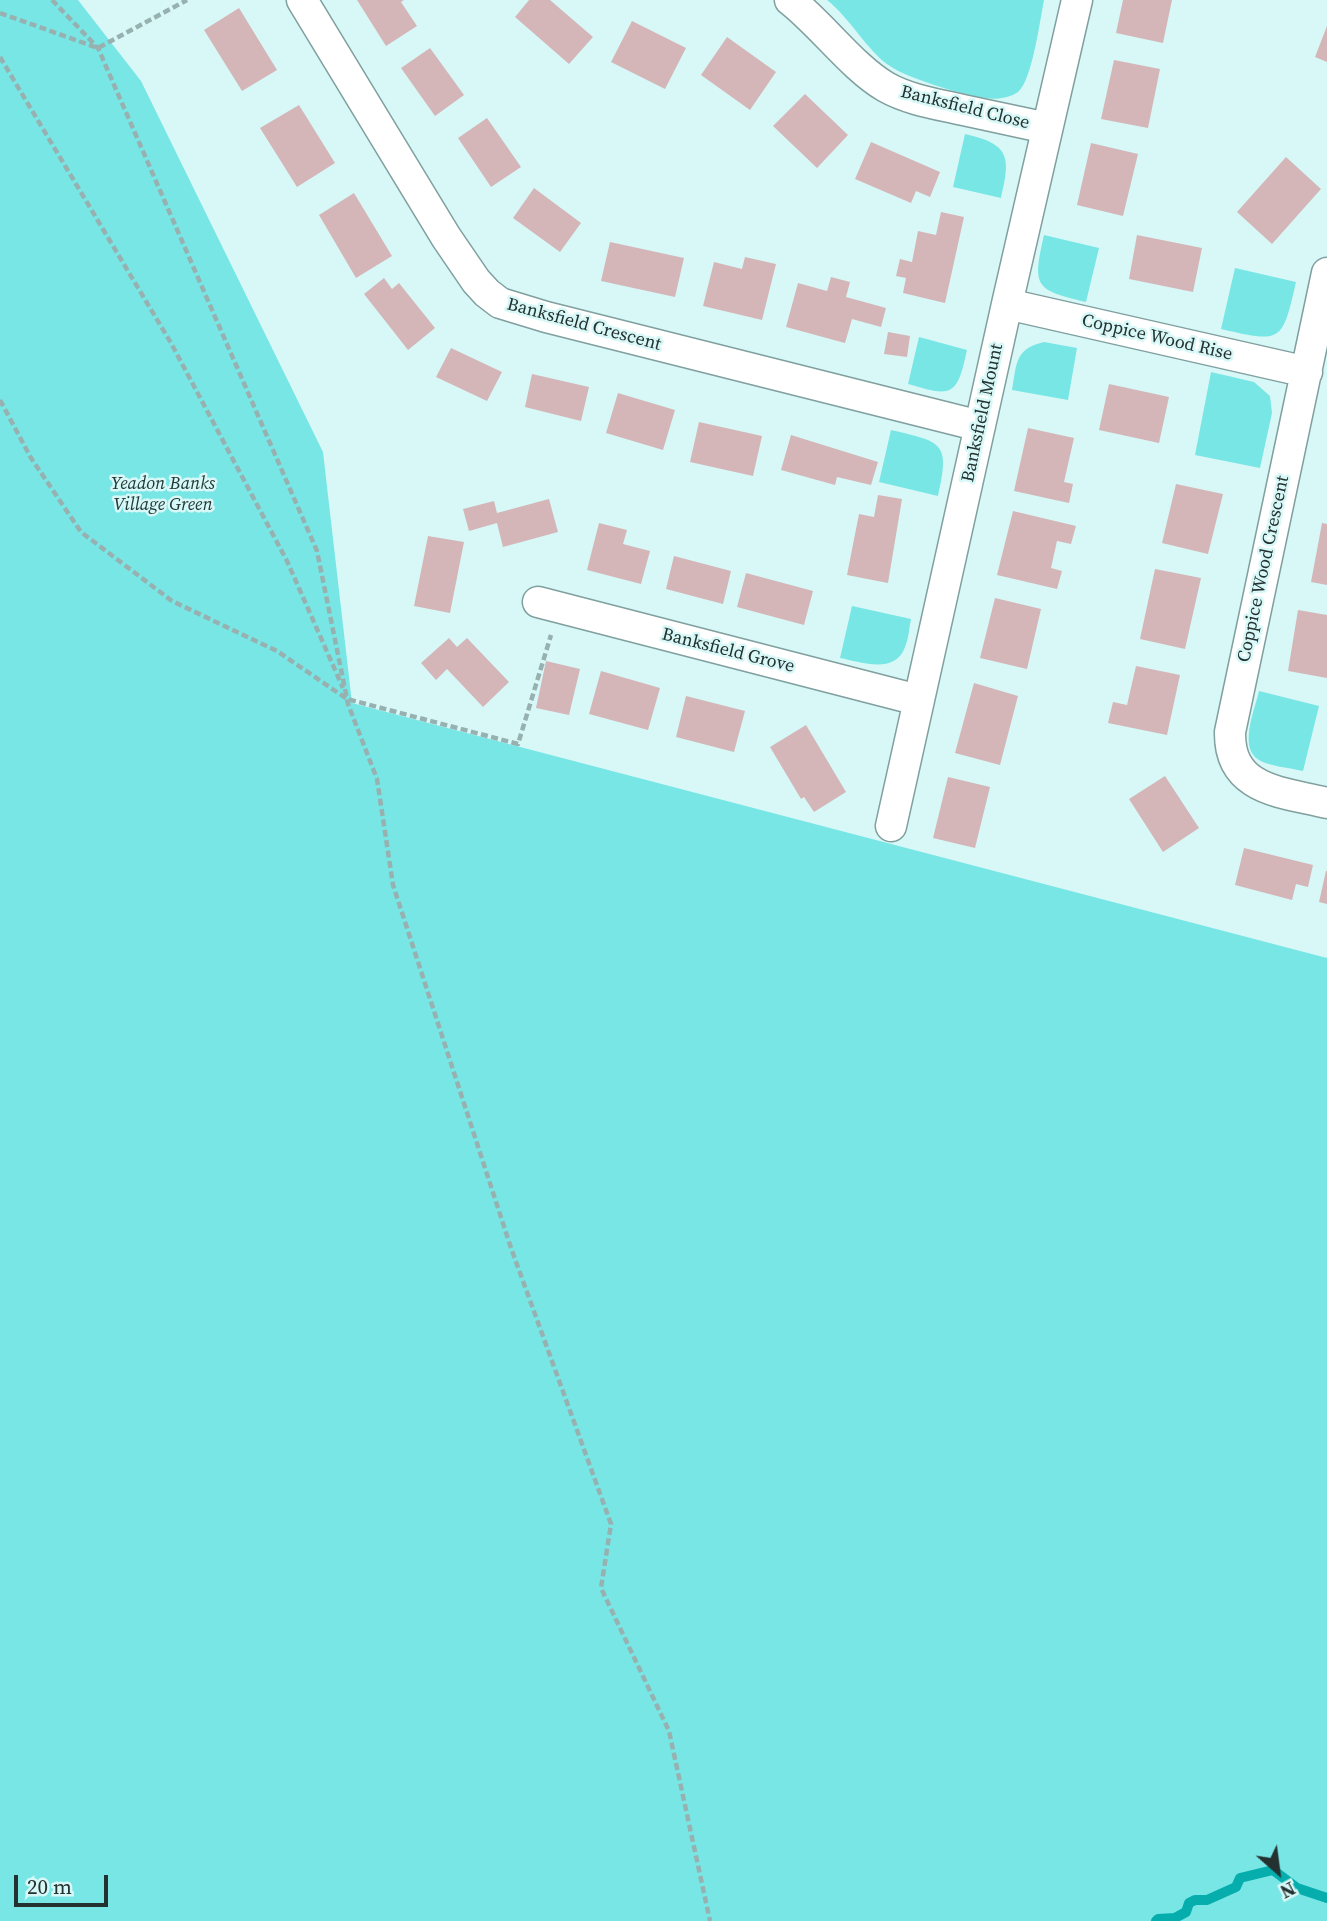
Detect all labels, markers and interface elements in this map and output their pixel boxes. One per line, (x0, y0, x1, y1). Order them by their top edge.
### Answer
street label: Banksfield Close (898, 82, 1032, 134)
street label: Banksfield Crescent (505, 294, 663, 356)
street label: Coppice Wood Rise (1080, 310, 1234, 366)
street label: Banksfield Mount (958, 342, 1008, 484)
park label: Yeadon Banks Village Green (111, 473, 215, 516)
street label: Coppice Wood Crescent (1234, 474, 1294, 664)
street label: Banksfield Grove (659, 624, 797, 678)
north arrow (1243, 1837, 1313, 1907)
scale bar (18, 1862, 112, 1906)
text: 20 m (27, 1872, 72, 1901)
text: N (1276, 1876, 1300, 1905)

